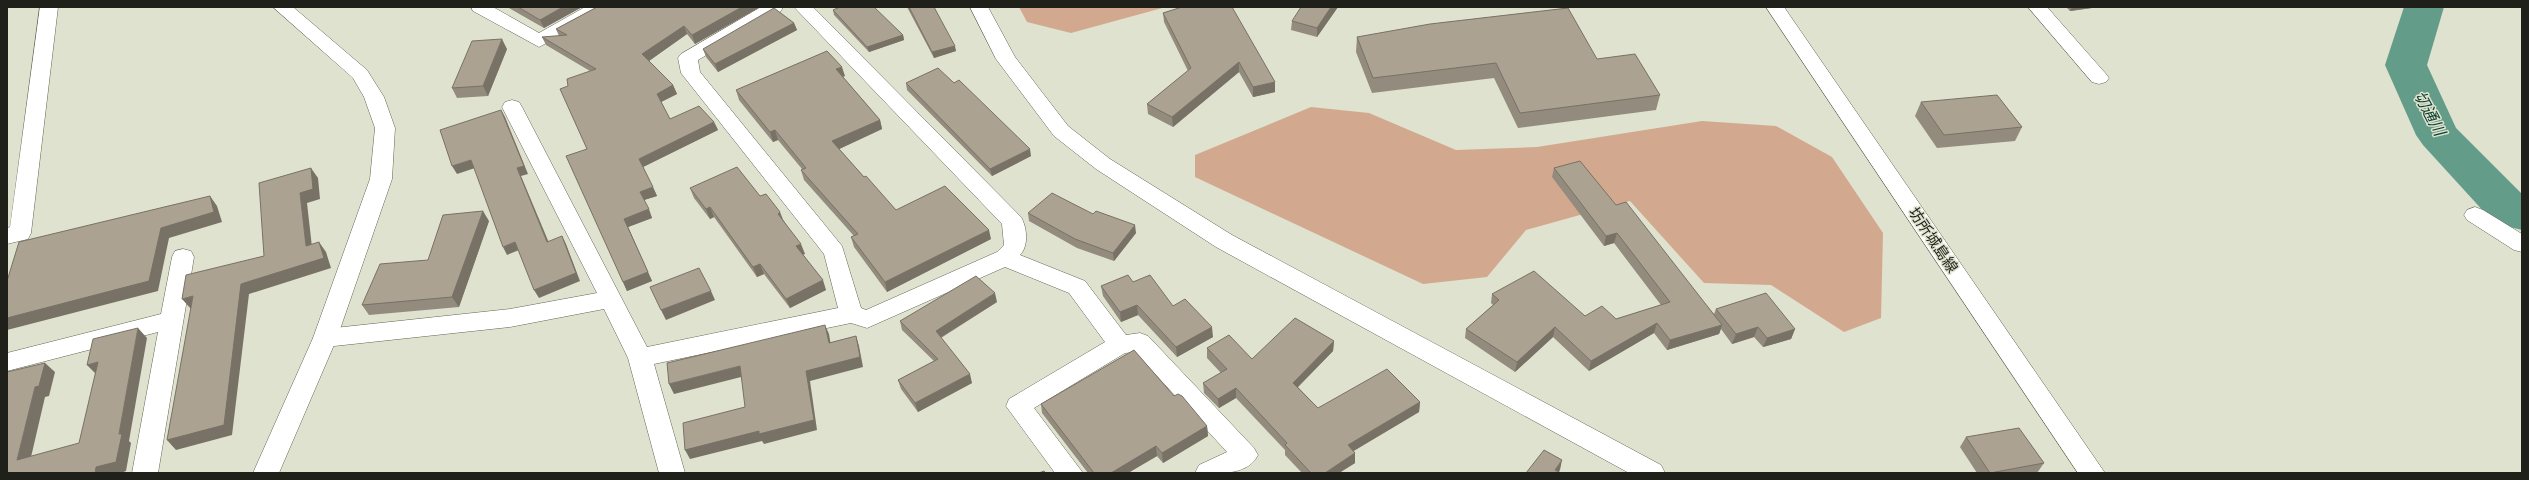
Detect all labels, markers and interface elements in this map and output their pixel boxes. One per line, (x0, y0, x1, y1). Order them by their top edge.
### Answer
water label: 切通川 (2408, 86, 2453, 142)
street label: 坊所城島線 (1903, 202, 1964, 277)

